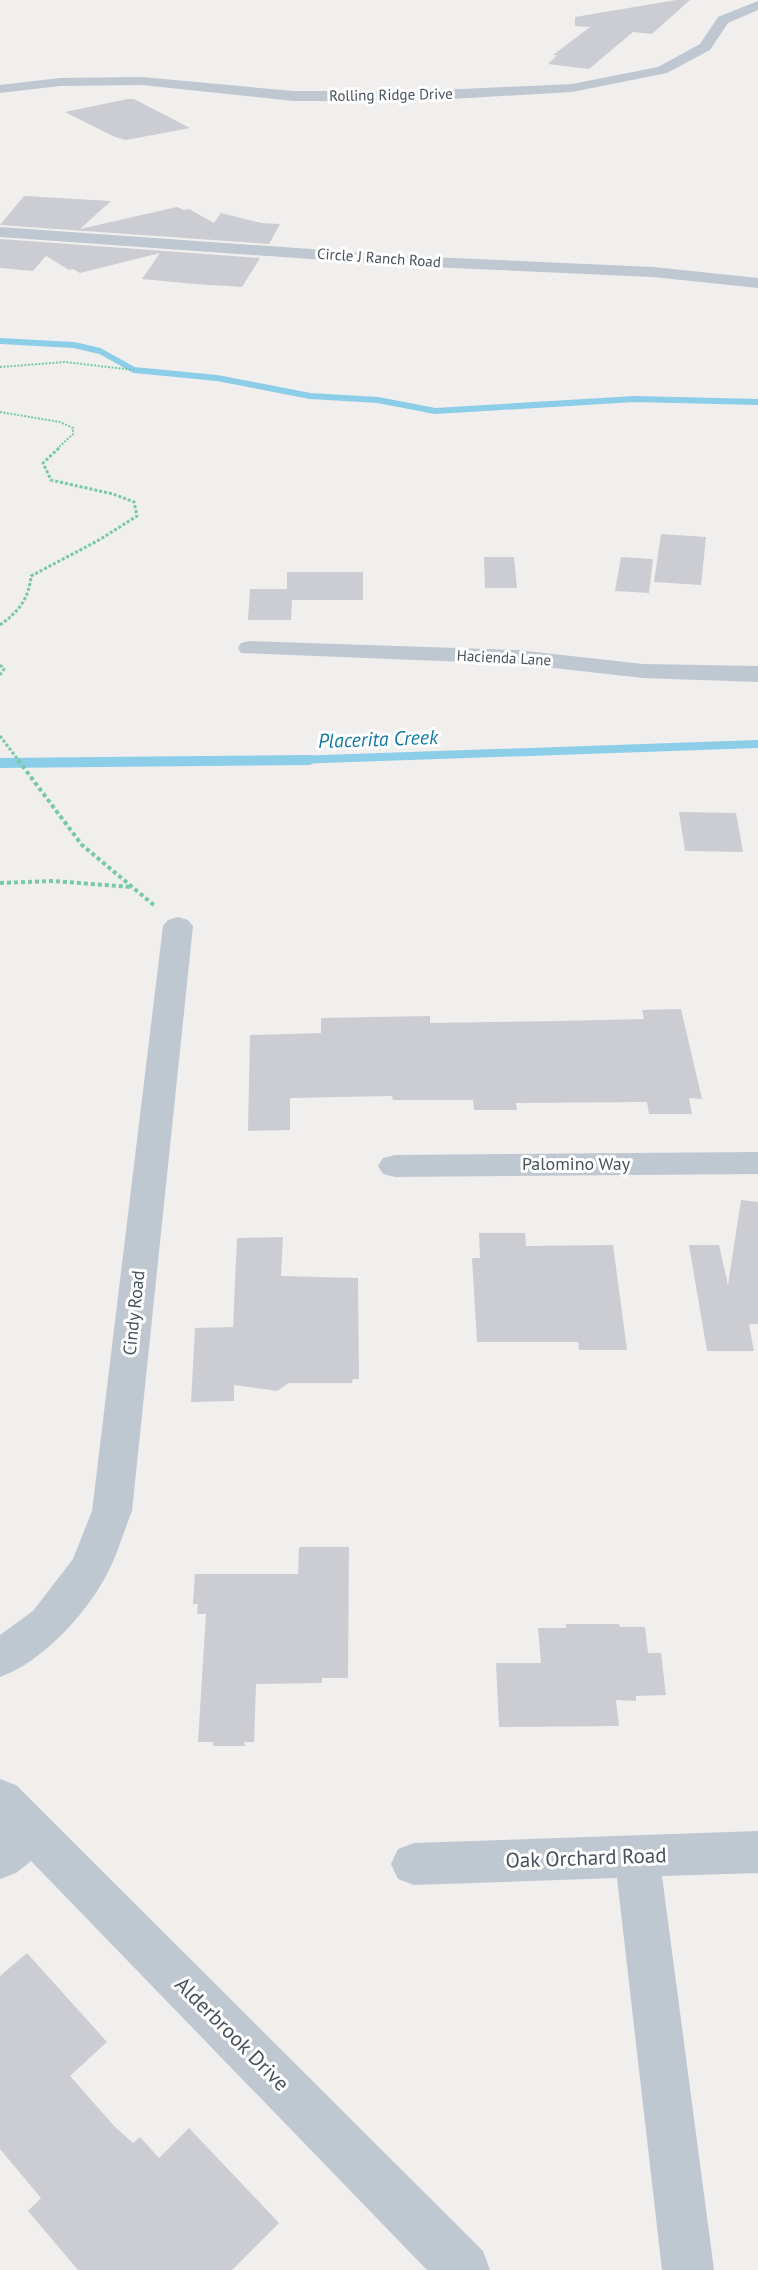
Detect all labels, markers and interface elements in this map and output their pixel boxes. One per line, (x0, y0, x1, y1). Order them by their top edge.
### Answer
street label: Rolling Ridge Drive (329, 84, 453, 105)
street label: Circle J Ranch Road (317, 244, 442, 271)
street label: Hacienda Lane (456, 646, 552, 669)
water label: Placerita Creek (317, 724, 440, 754)
street label: Palomino Way (522, 1152, 631, 1175)
street label: Cindy Road (118, 1269, 149, 1357)
street label: Oak Orchard Road (505, 1841, 667, 1874)
street label: Alderbrook Drive (170, 1971, 295, 2096)

